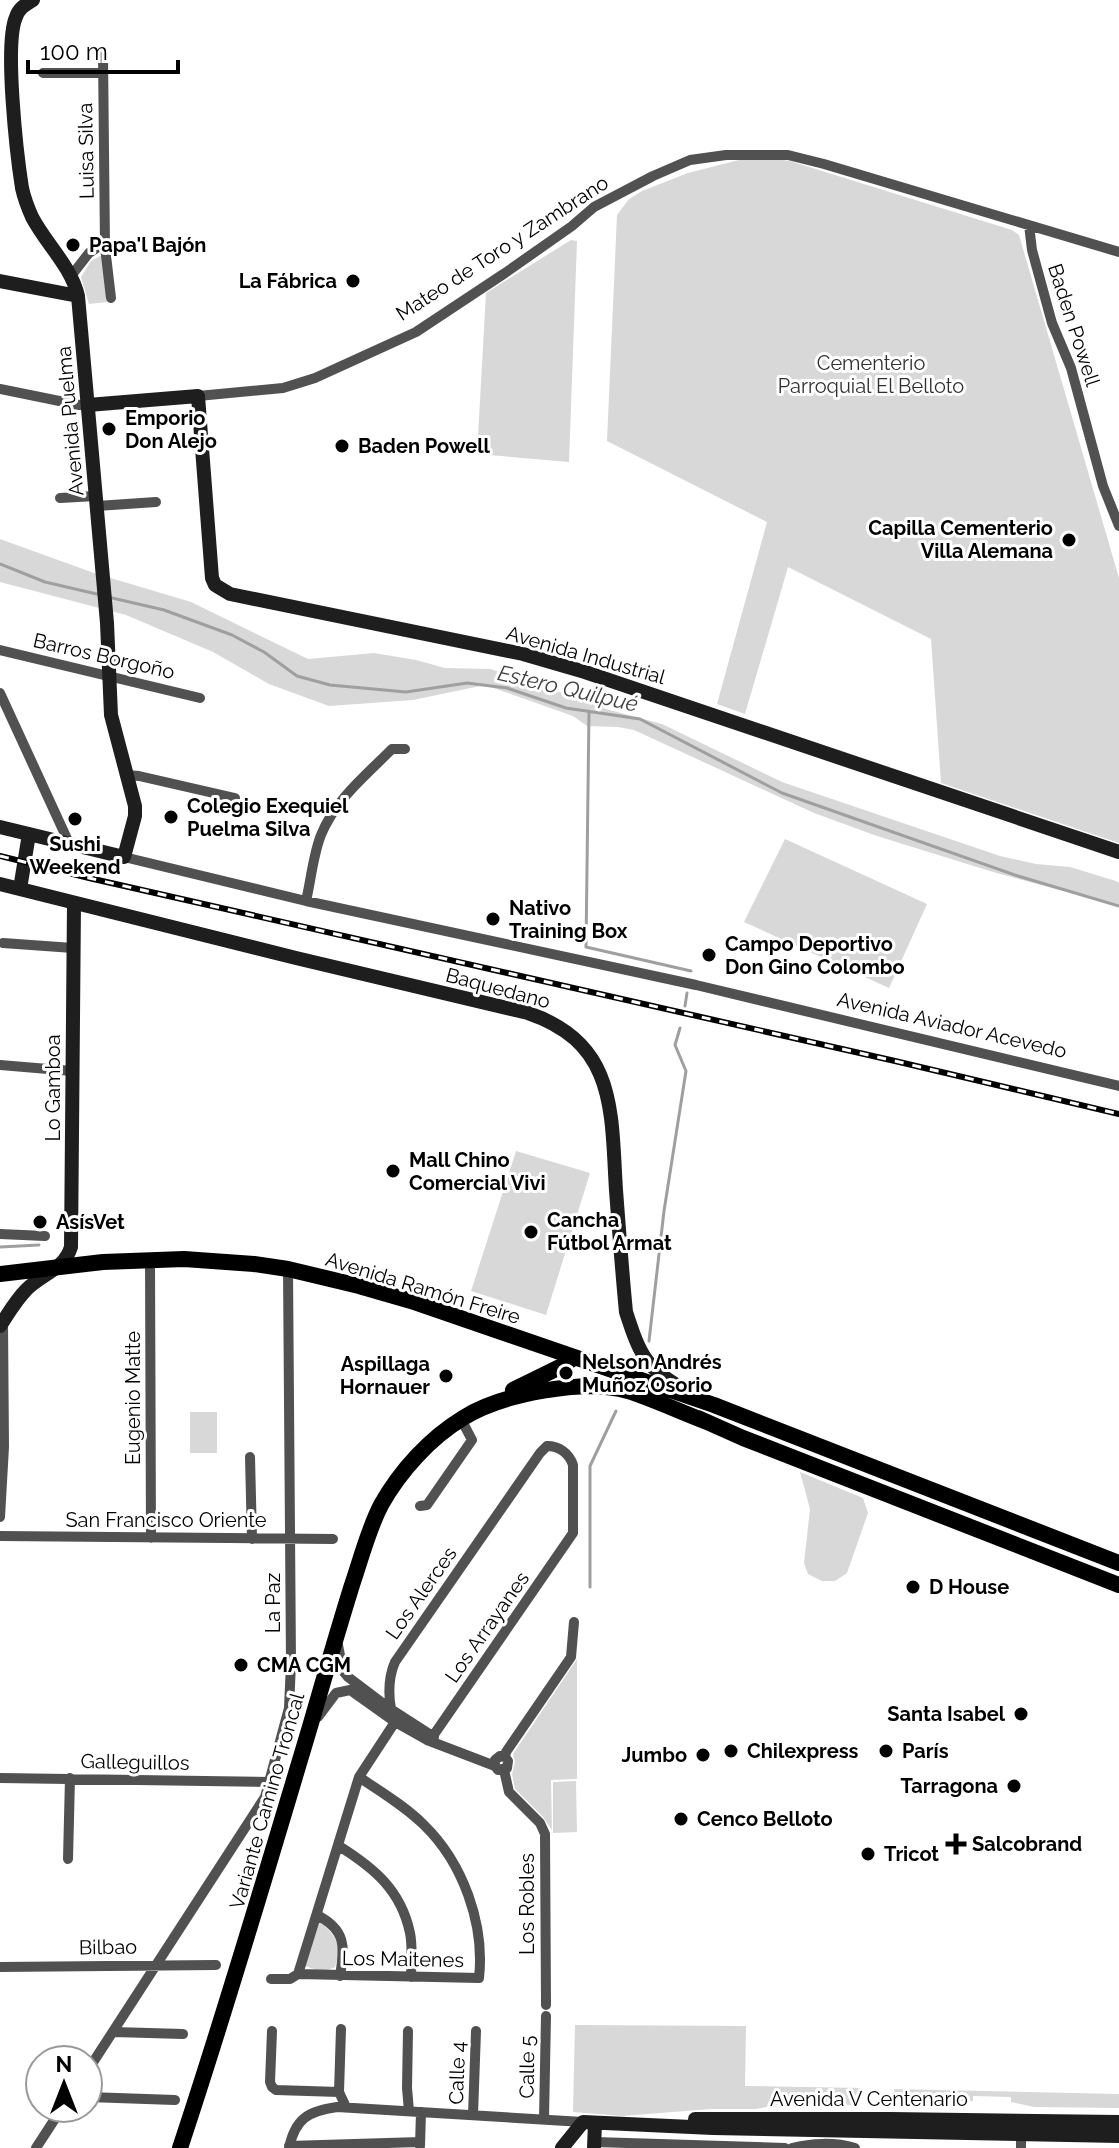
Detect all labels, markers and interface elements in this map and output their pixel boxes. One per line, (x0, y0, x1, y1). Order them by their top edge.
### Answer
scale bar (28, 24, 178, 74)
text: 100 m (40, 37, 108, 66)
street label: Luisa Silva (73, 103, 99, 199)
street label: Mateo de Toro y Zambrano (391, 170, 613, 326)
place label: Papa'l Bajón (89, 233, 206, 257)
marker: Papa'l Bajón (64, 236, 82, 254)
street label: Baden Powell (1043, 261, 1105, 390)
place label: La Fábrica (239, 269, 337, 293)
marker: La Fábrica (344, 272, 362, 290)
street label: Avenida Puelma (52, 345, 88, 497)
park label: Cementerio Parroquial El Belloto (778, 351, 964, 398)
place label: Emporio Don Alejo (125, 406, 217, 453)
marker: Emporio Don Alejo (100, 420, 118, 438)
place label: Baden Powell (358, 434, 491, 458)
marker: Baden Powell (333, 437, 351, 455)
place label: Capilla Cementerio Villa Alemana (868, 516, 1053, 563)
marker: Capilla Cementerio Villa Alemana (1060, 531, 1078, 549)
street label: Avenida Industrial (504, 621, 669, 689)
street label: Barros Borgoño (31, 628, 177, 684)
water label: Estero Quilpué (495, 659, 641, 717)
place label: Colegio Exequiel Puelma Silva (187, 794, 349, 841)
marker: Colegio Exequiel Puelma Silva (162, 808, 180, 826)
marker: Sushi Weekend (66, 810, 84, 828)
place label: Sushi Weekend (29, 832, 121, 879)
place label: Nativo Training Box (509, 896, 628, 943)
marker: Nativo Training Box (484, 910, 502, 928)
place label: Campo Deportivo Don Gino Colombo (725, 932, 905, 979)
marker: Campo Deportivo Don Gino Colombo (700, 946, 718, 964)
street label: Baquedano (443, 963, 553, 1013)
street label: Avenida Aviador Acevedo (835, 987, 1069, 1063)
street label: Lo Gamboa (41, 1034, 65, 1142)
place label: Mall Chino Comercial Vivi (409, 1148, 546, 1195)
marker: Mall Chino Comercial Vivi (384, 1162, 402, 1180)
place label: Cancha Fútbol Armat (547, 1208, 672, 1255)
place label: AsísVet (56, 1210, 125, 1234)
marker: AsísVet (31, 1213, 49, 1231)
marker: Cancha Fútbol Armat (522, 1223, 540, 1241)
street label: Avenida Ramón Freire (323, 1247, 524, 1329)
street label: Eugenio Matte (121, 1331, 145, 1465)
place label: Nelson Andrés Muñoz Osorio (582, 1350, 722, 1397)
place label: Aspillaga Hornauer (340, 1352, 430, 1399)
marker: Nelson Andrés Muñoz Osorio (557, 1364, 575, 1382)
marker: Aspillaga Hornauer (437, 1367, 455, 1385)
street label: San Francisco Oriente (65, 1508, 267, 1532)
street label: Los Alerces (380, 1542, 462, 1644)
street label: Los Arrayanes (440, 1567, 534, 1687)
street label: La Paz (261, 1572, 285, 1633)
place label: D House (929, 1575, 1009, 1599)
marker: D House (904, 1578, 922, 1596)
place label: CMA CGM (257, 1653, 351, 1677)
marker: CMA CGM (232, 1656, 250, 1674)
street label: Variante Camino Troncal (225, 1689, 310, 1912)
place label: Santa Isabel (887, 1702, 1006, 1726)
marker: Santa Isabel (1012, 1705, 1030, 1723)
place label: Chilexpress (747, 1739, 859, 1763)
place label: París (902, 1739, 949, 1763)
marker: Chilexpress (722, 1742, 740, 1760)
marker: París (877, 1742, 895, 1760)
place label: Jumbo (622, 1743, 687, 1767)
marker: Jumbo (694, 1746, 712, 1764)
street label: Galleguillos (80, 1749, 190, 1775)
place label: Tarragona (901, 1774, 998, 1798)
marker: Tarragona (1005, 1777, 1023, 1795)
place label: Cenco Belloto (697, 1807, 833, 1831)
marker: Cenco Belloto (672, 1810, 690, 1828)
place label: Salcobrand (972, 1832, 1082, 1856)
marker: Salcobrand (947, 1835, 965, 1853)
place label: Tricot (884, 1842, 939, 1866)
marker: Tricot (859, 1845, 877, 1863)
street label: Los Robles (515, 1853, 539, 1955)
street label: Bilbao (79, 1934, 137, 1960)
street label: Los Maitenes (342, 1946, 464, 1972)
street label: Calle 5 (514, 2035, 540, 2099)
street label: Calle 4 (444, 2041, 470, 2105)
north arrow (24, 2044, 104, 2124)
text: N (56, 2051, 72, 2077)
street label: Avenida V Centenario (770, 2087, 968, 2111)

